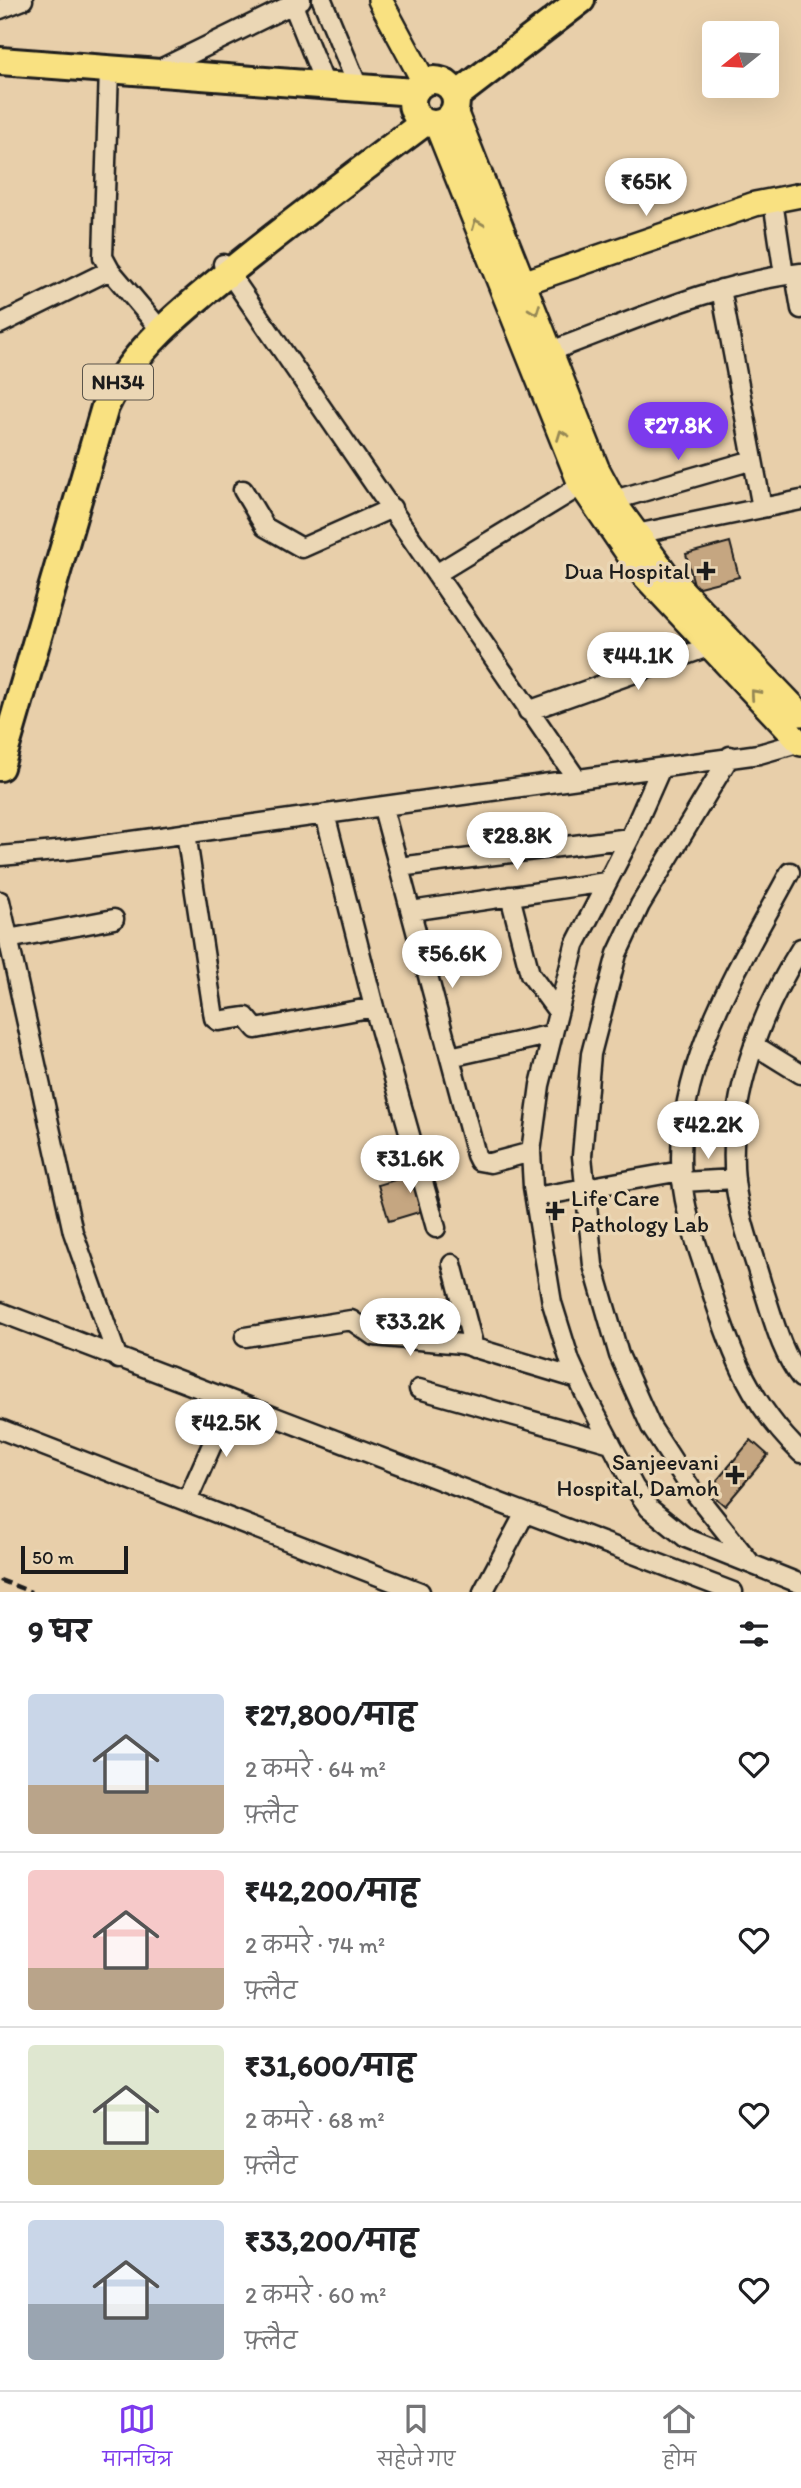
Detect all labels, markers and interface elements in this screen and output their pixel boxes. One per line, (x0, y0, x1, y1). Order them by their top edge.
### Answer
north arrow (702, 21, 779, 98)
map controls (702, 21, 779, 98)
pin: ₹65K (605, 158, 687, 218)
text: ₹65K (621, 167, 671, 195)
one-way arrow (472, 219, 486, 231)
one-way arrow (527, 304, 541, 316)
road number: NH34 (83, 364, 153, 400)
pin: ₹27.8K (621, 402, 735, 462)
text: ₹27.8K (644, 411, 712, 439)
one-way arrow (556, 430, 570, 442)
place label: Dua Hospital (564, 557, 690, 585)
marker: Dua Hospital (696, 561, 716, 581)
pin: ₹44.1K (581, 632, 695, 692)
text: ₹44.1K (603, 641, 673, 669)
one-way arrow (750, 689, 763, 702)
pin: ₹28.8K (460, 812, 574, 872)
text: ₹28.8K (483, 821, 551, 849)
pin: ₹56.6K (395, 930, 509, 990)
text: ₹56.6K (418, 939, 486, 967)
pin: ₹42.2K (651, 1102, 765, 1161)
text: ₹42.2K (673, 1110, 743, 1138)
pin: ₹31.6K (353, 1136, 467, 1195)
text: ₹31.6K (377, 1144, 443, 1172)
place label: Life Care Pathology Lab (571, 1184, 709, 1238)
marker: Life Care Pathology Lab (545, 1201, 565, 1221)
pin: ₹33.2K (353, 1298, 467, 1358)
text: ₹33.2K (376, 1307, 444, 1335)
pin: ₹42.5K (169, 1400, 283, 1459)
text: ₹42.5K (191, 1408, 261, 1436)
place label: Sanjeevani Hospital, Damoh (556, 1448, 719, 1502)
marker: Sanjeevani Hospital, Damoh (725, 1465, 745, 1485)
scale bar (21, 1543, 128, 1575)
text: 50 m (32, 1546, 74, 1569)
text: 9 घर (28, 1613, 90, 1650)
icon: filters (735, 1615, 773, 1653)
text: ₹27,800/माह (245, 1696, 416, 1733)
icon: home (84, 1722, 168, 1806)
icon: heart (735, 1745, 773, 1783)
text: 2 कमरे · 64 m² (245, 1755, 386, 1783)
text: फ़्लैट (245, 1801, 297, 1829)
text: ₹42,200/माह (245, 1872, 419, 1909)
icon: home (84, 1898, 168, 1982)
icon: heart (735, 1921, 773, 1959)
text: 2 कमरे · 74 m² (245, 1931, 385, 1959)
text: फ़्लैट (245, 1977, 297, 2005)
text: ₹31,600/माह (245, 2047, 415, 2084)
icon: home (84, 2073, 168, 2157)
icon: heart (735, 2096, 773, 2134)
text: 2 कमरे · 68 m² (245, 2106, 385, 2134)
text: फ़्लैट (245, 2152, 297, 2180)
text: ₹33,200/माह (245, 2222, 418, 2259)
icon: home (84, 2248, 168, 2332)
icon: heart (735, 2271, 773, 2309)
text: 2 कमरे · 60 m² (245, 2281, 386, 2309)
text: फ़्लैट (245, 2327, 297, 2355)
tab: मानचित्र (102, 2400, 172, 2480)
tab: सहेजे गए (377, 2400, 456, 2480)
tab: होम (660, 2400, 698, 2480)

